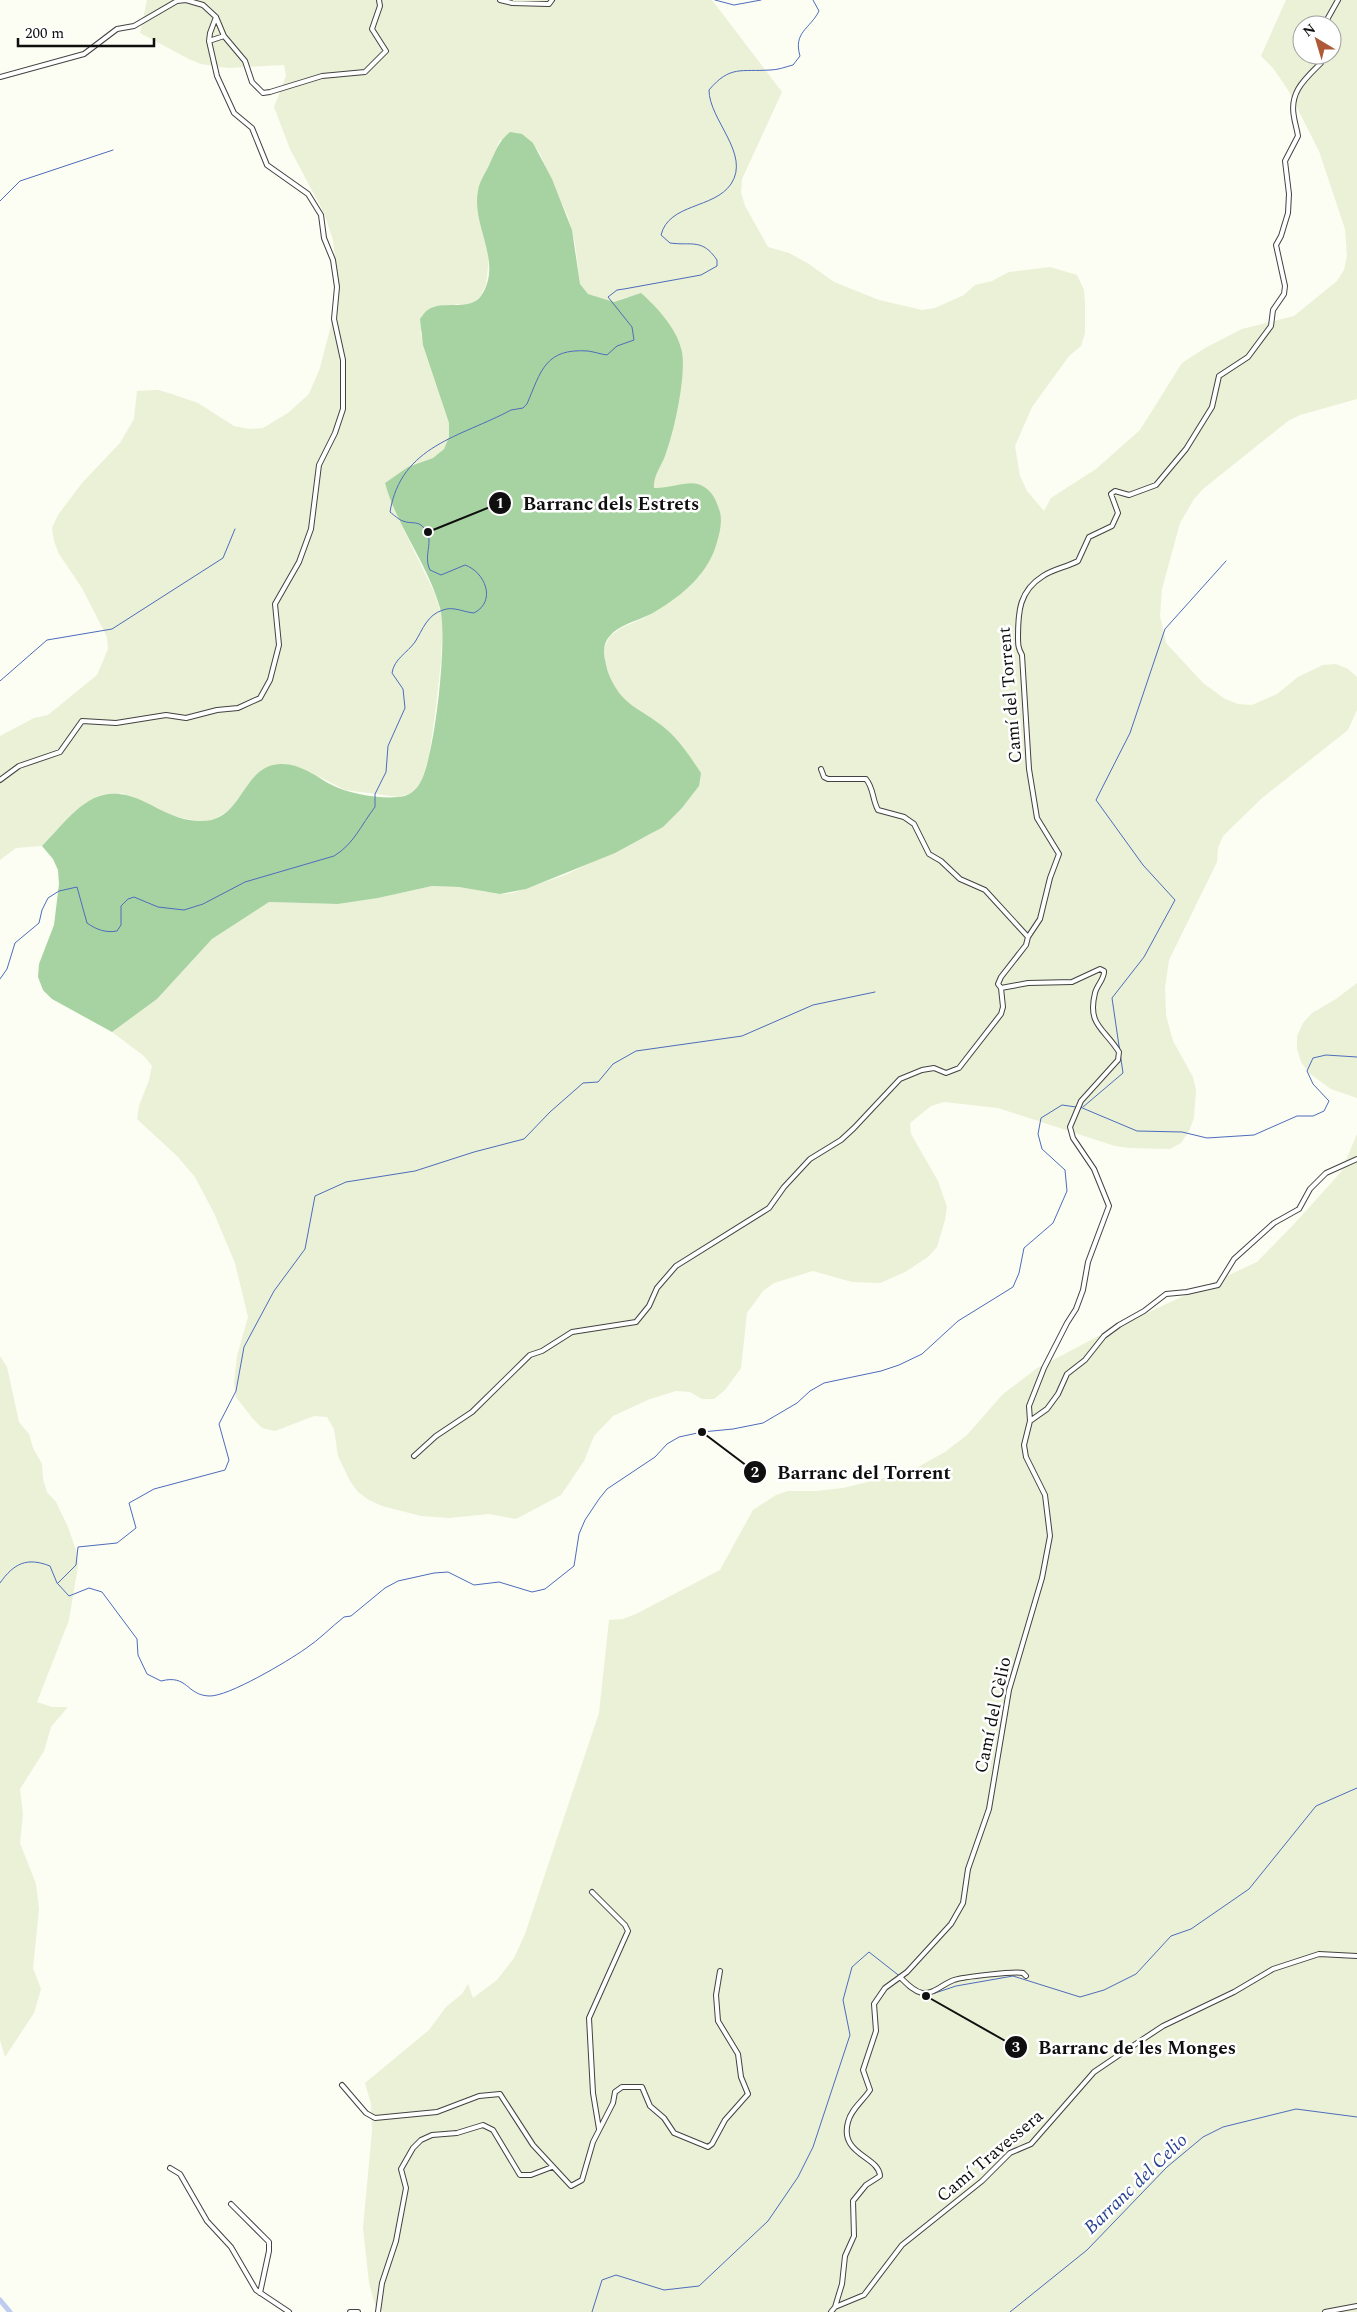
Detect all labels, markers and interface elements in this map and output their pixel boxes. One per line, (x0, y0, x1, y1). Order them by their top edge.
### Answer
scale bar (18, 15, 154, 47)
north arrow (1292, 15, 1342, 65)
text: N (1298, 18, 1320, 42)
text: 200 m (25, 22, 64, 45)
callout: Barranc dels Estrets (487, 486, 709, 520)
text: Barranc dels Estrets (523, 490, 699, 519)
text: 1 (496, 492, 504, 515)
street label: Camí del Torrent (991, 626, 1029, 764)
callout: Barranc del Torrent (742, 1455, 961, 1489)
text: Barranc del Torrent (777, 1459, 951, 1488)
text: 2 (751, 1461, 759, 1484)
street label: Camí del Cèlio (967, 1654, 1019, 1776)
callout: Barranc de les Monges (1003, 2030, 1246, 2064)
text: Barranc de les Monges (1038, 2034, 1236, 2063)
text: 3 (1012, 2036, 1020, 2059)
street label: Camí Travessera (931, 2103, 1050, 2209)
water label: Barranc del Celio (1077, 2127, 1195, 2241)

